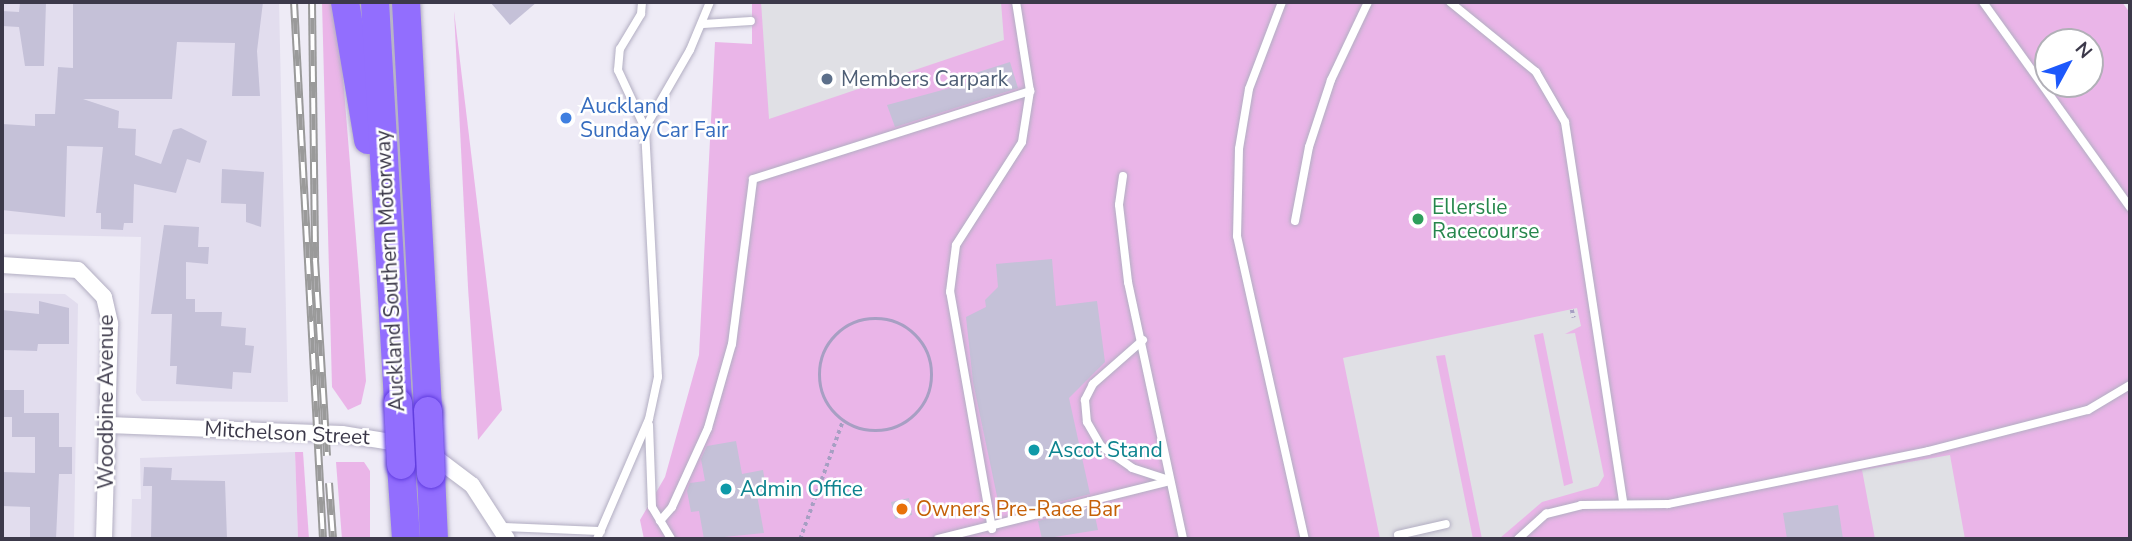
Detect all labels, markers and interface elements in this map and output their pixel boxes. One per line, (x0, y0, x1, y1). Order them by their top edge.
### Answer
north arrow (2034, 28, 2104, 98)
text: N (2069, 37, 2098, 64)
place label: Members Carpark (841, 66, 1008, 92)
marker: Members Carpark (819, 71, 835, 87)
place label: Auckland Sunday Car Fair (580, 93, 729, 143)
marker: Auckland Sunday Car Fair (558, 110, 574, 126)
street label: Auckland Southern Motorway (370, 130, 410, 412)
place label: Ellerslie Racecourse (1432, 194, 1539, 244)
marker: Ellerslie Racecourse (1410, 211, 1426, 227)
street label: Woodbine Avenue (93, 315, 119, 489)
street label: Mitchelson Street (204, 416, 370, 450)
place label: Ascot Stand (1048, 437, 1163, 463)
marker: Ascot Stand (1026, 442, 1042, 458)
place label: Admin Office (740, 476, 863, 502)
marker: Admin Office (718, 481, 734, 497)
place label: Owners Pre-Race Bar (916, 496, 1121, 522)
marker: Owners Pre-Race Bar (894, 501, 910, 517)

